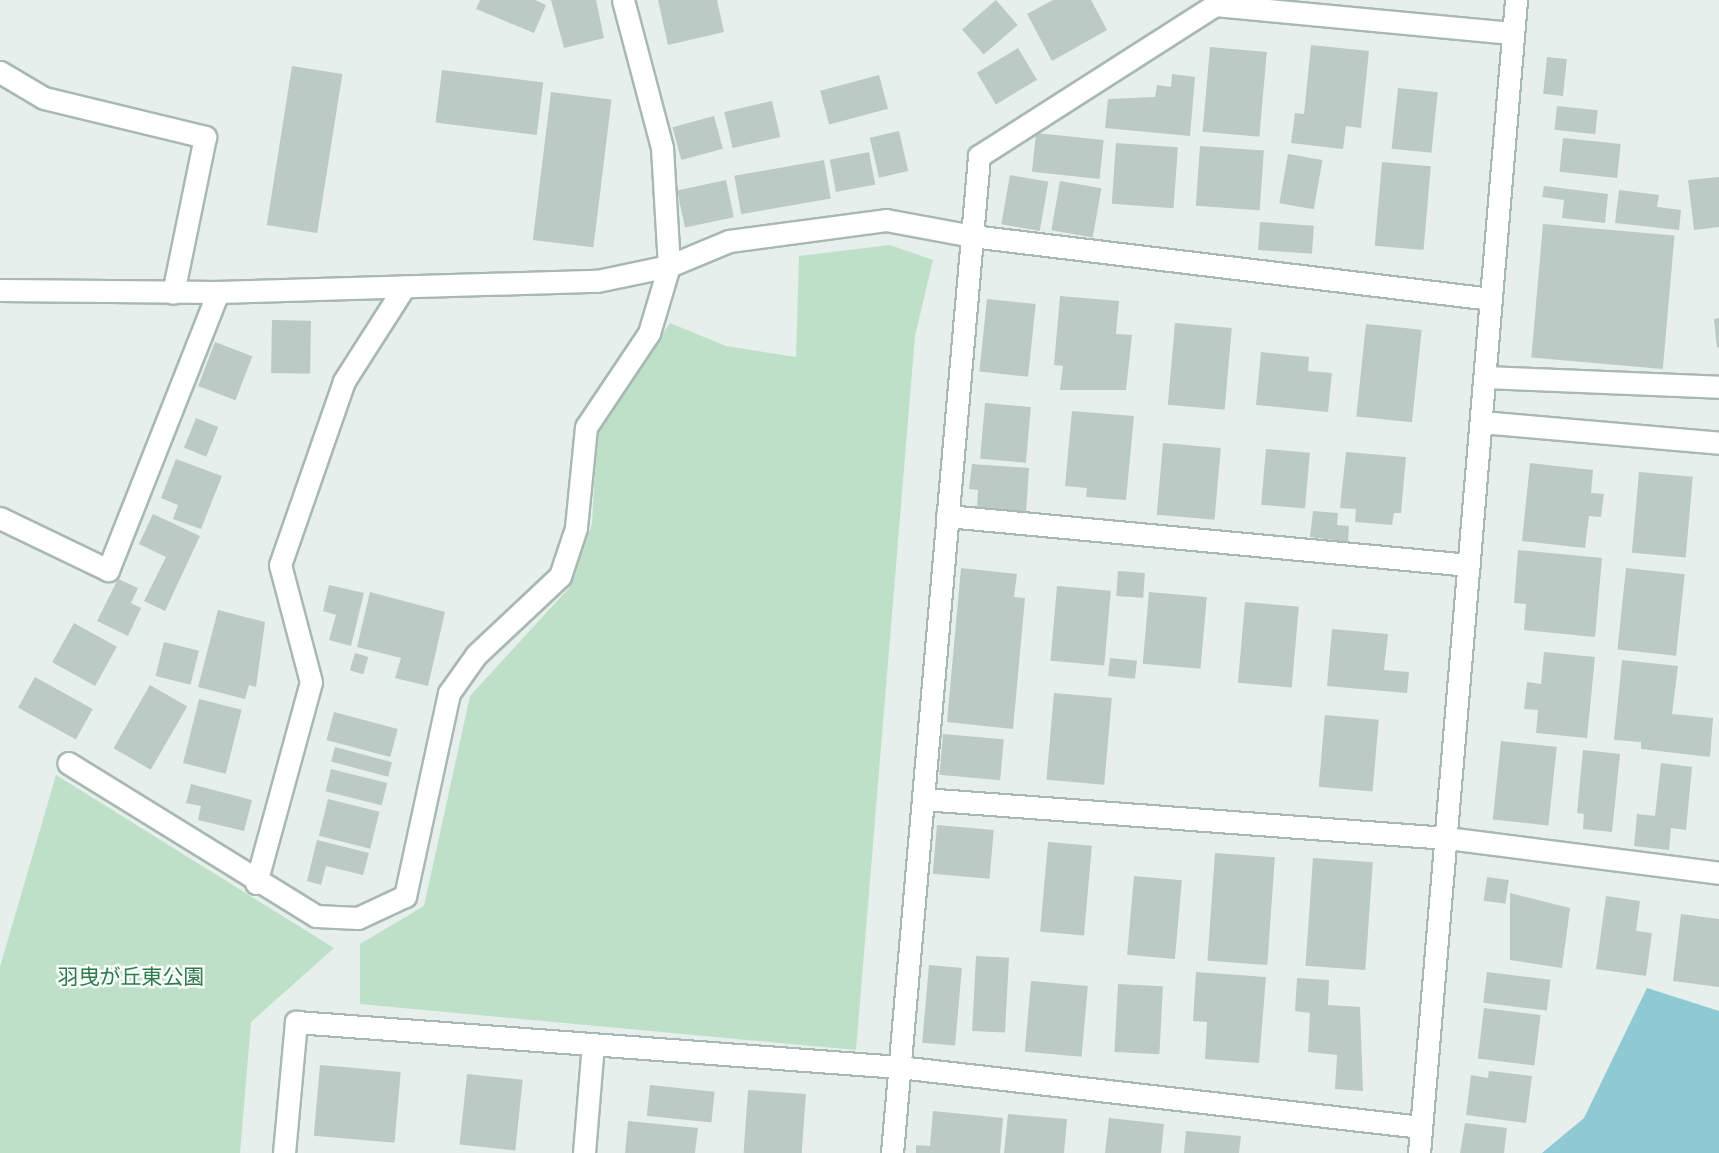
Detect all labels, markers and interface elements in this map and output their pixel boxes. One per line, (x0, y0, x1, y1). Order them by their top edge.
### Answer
park label: 羽曳が丘東公園 (58, 964, 204, 990)

